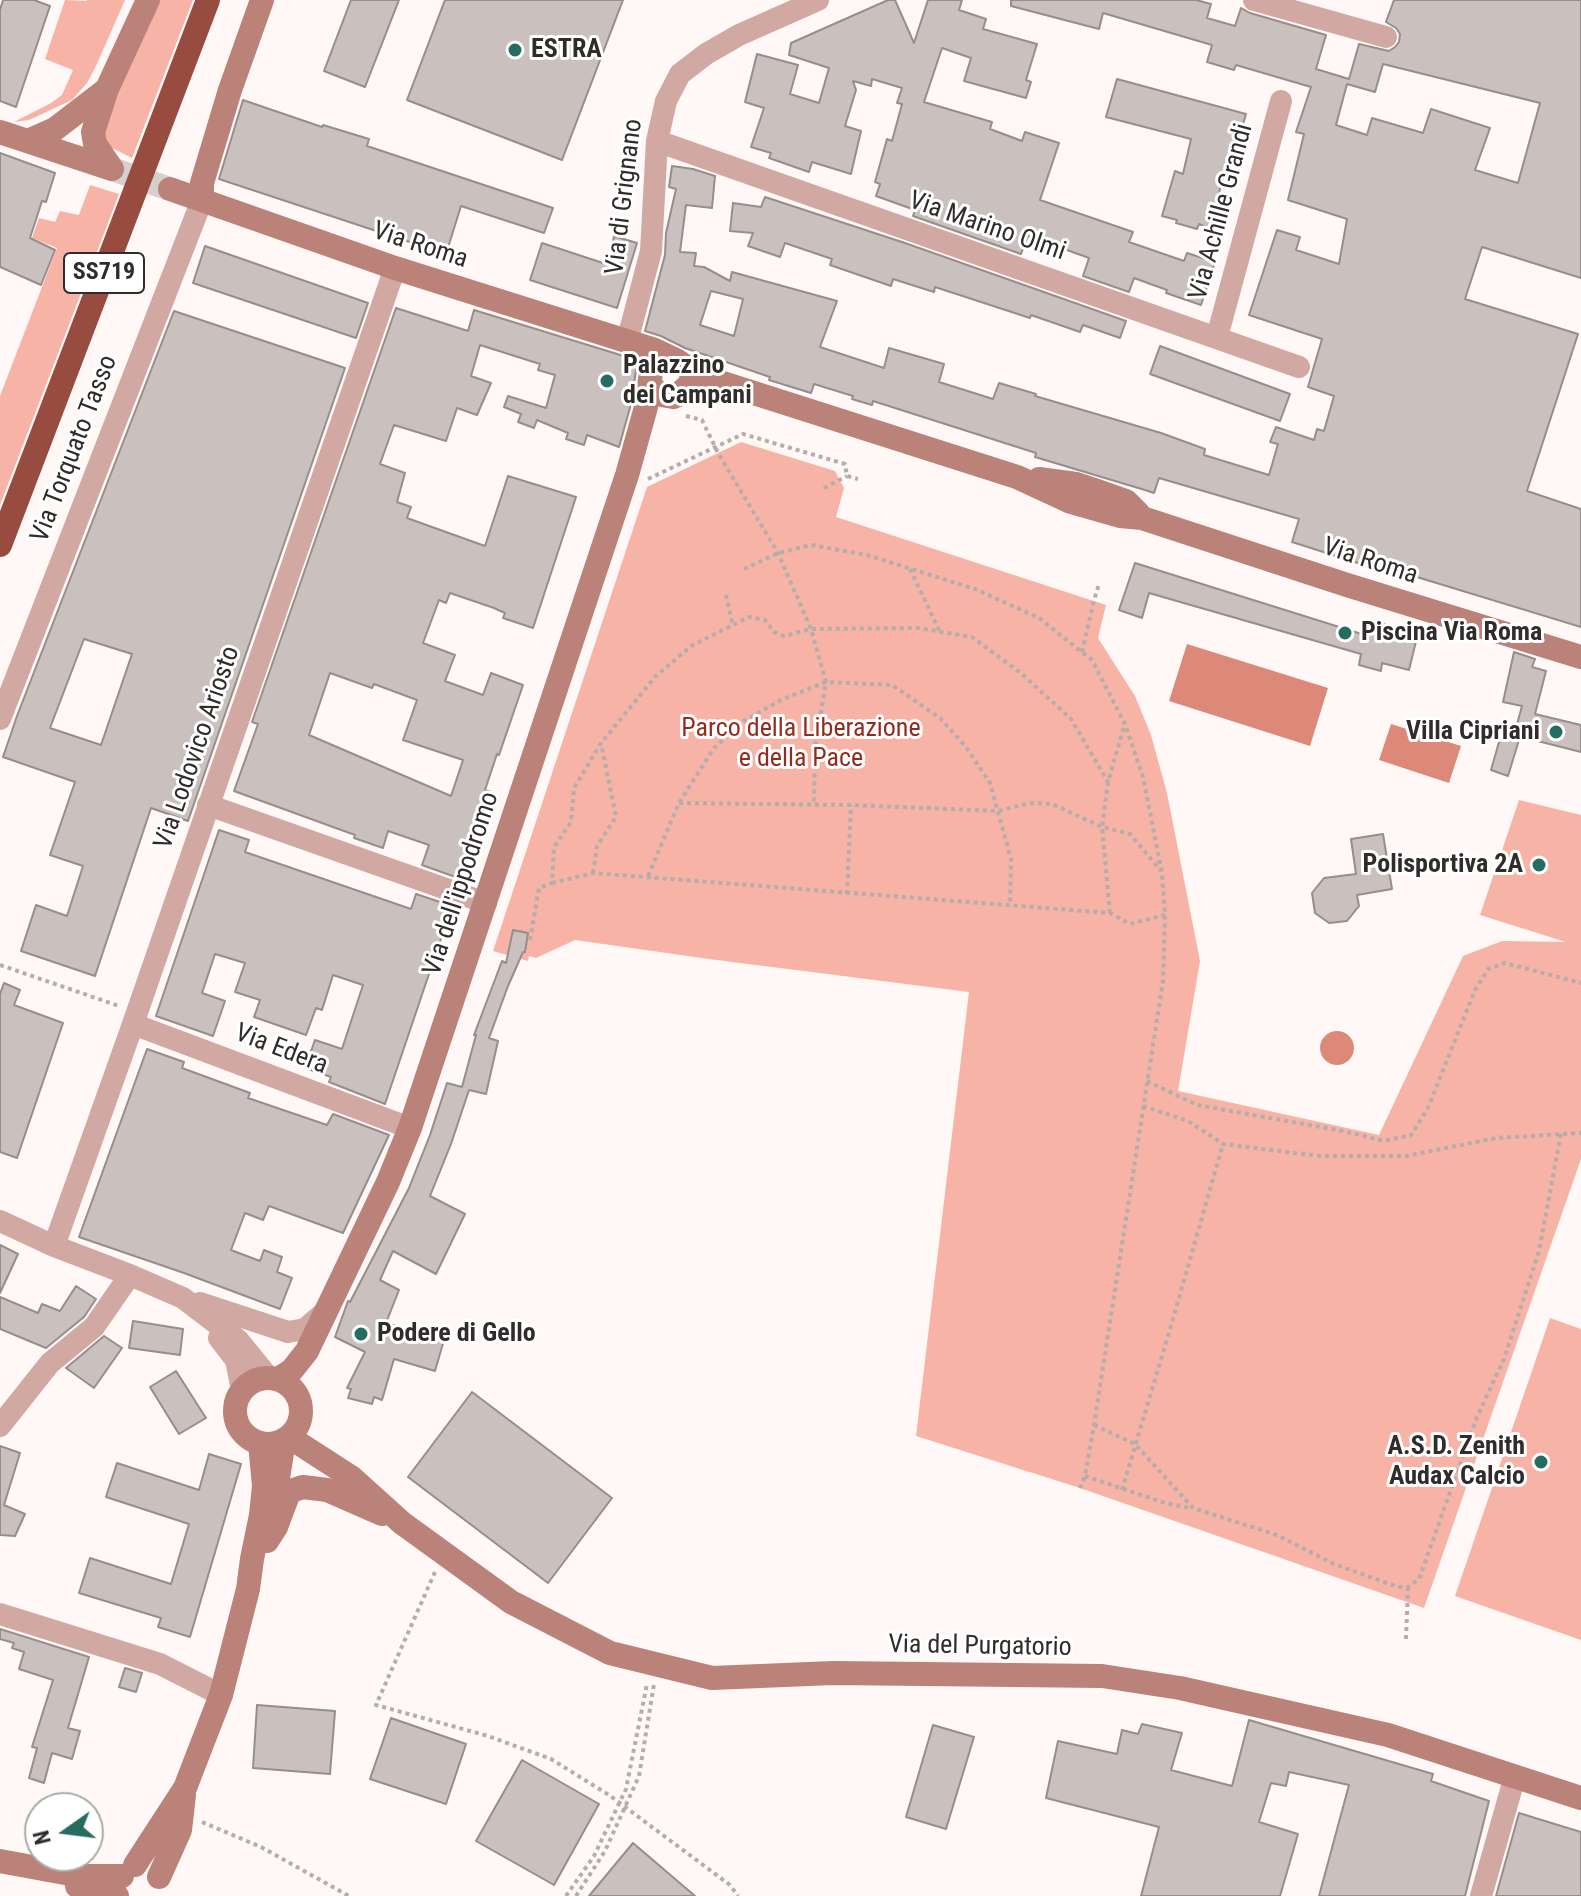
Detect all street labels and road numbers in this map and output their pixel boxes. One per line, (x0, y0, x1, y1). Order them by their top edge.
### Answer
street label: Via di Grignano (600, 117, 650, 277)
street label: Via Achille Grandi (1183, 120, 1261, 304)
street label: Via Marino Olmi (905, 186, 1069, 268)
street label: Via Roma (369, 216, 471, 276)
road number: SS719 (64, 253, 144, 293)
street label: Via Torquato Tasso (25, 351, 125, 547)
street label: Via Roma (1319, 532, 1421, 592)
street label: Via Lodovico Ariosto (149, 642, 247, 854)
street label: Via dell'ippodromo (418, 788, 506, 980)
street label: Via Edera (230, 1018, 332, 1082)
street label: Via del Purgatorio (888, 1630, 1072, 1664)

